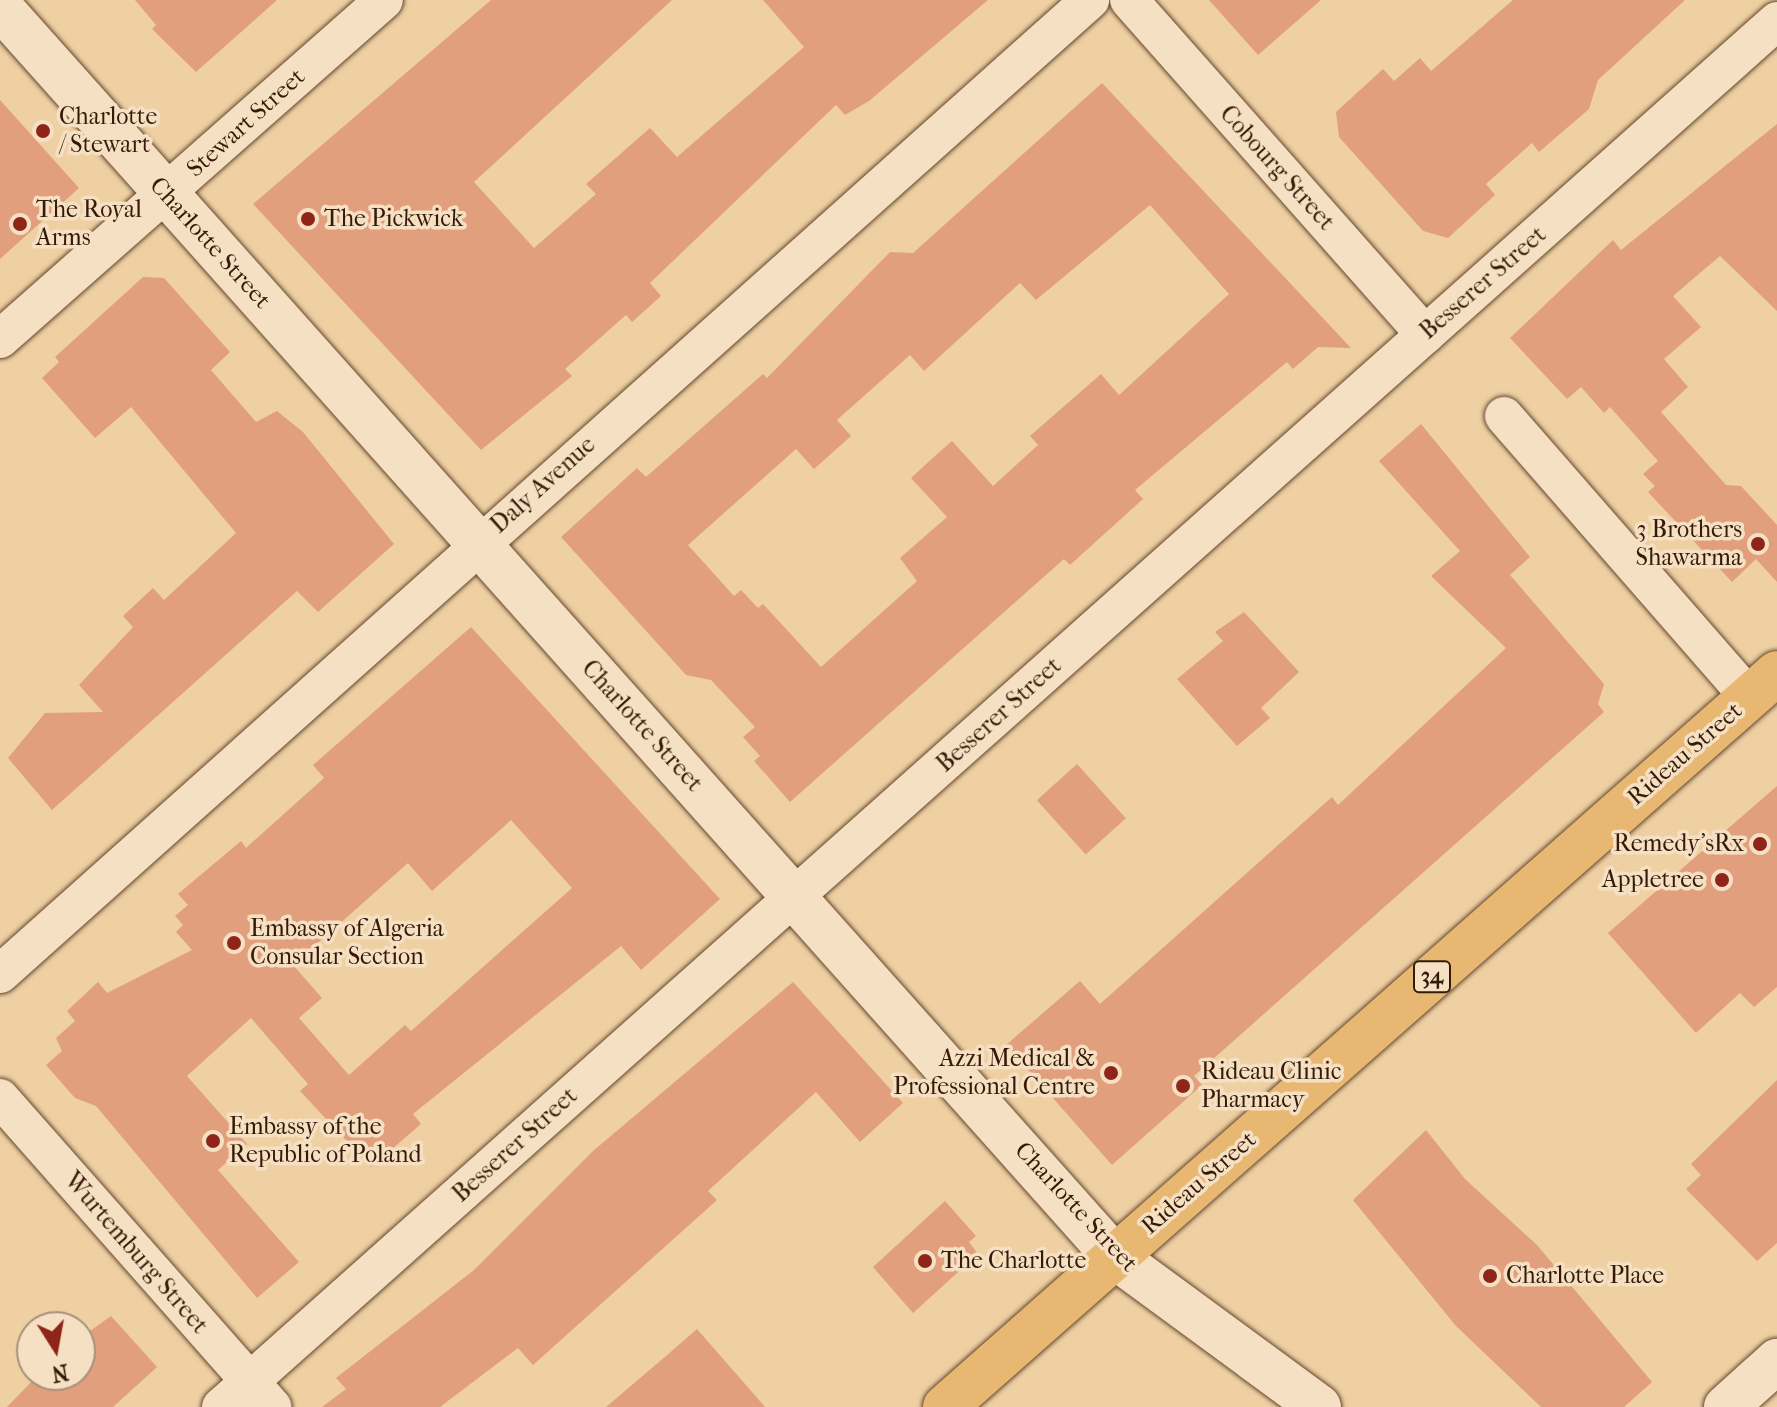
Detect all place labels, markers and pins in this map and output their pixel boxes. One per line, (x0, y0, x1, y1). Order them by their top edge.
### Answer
place label: Charlotte / Stewart (59, 103, 157, 159)
marker: Charlotte / Stewart (34, 122, 52, 140)
place label: The Royal Arms (36, 196, 142, 252)
place label: The Pickwick (324, 205, 463, 233)
marker: The Pickwick (299, 210, 317, 228)
marker: The Royal Arms (11, 215, 29, 233)
place label: 3 Brothers Shawarma (1636, 516, 1742, 572)
marker: 3 Brothers Shawarma (1749, 535, 1767, 553)
place label: Remedy'sRx (1614, 830, 1744, 858)
marker: Remedy'sRx (1751, 835, 1769, 853)
place label: Appletree (1602, 866, 1704, 894)
marker: Appletree (1711, 869, 1733, 891)
place label: Embassy of Algeria Consular Section (250, 915, 444, 971)
marker: Embassy of Algeria Consular Section (225, 934, 243, 952)
place label: Azzi Medical & Professional Centre (893, 1045, 1095, 1101)
place label: Rideau Clinic Pharmacy (1201, 1058, 1341, 1114)
marker: Azzi Medical & Professional Centre (1102, 1064, 1120, 1082)
marker: Rideau Clinic Pharmacy (1172, 1075, 1194, 1097)
place label: Embassy of the Republic of Poland (229, 1113, 422, 1169)
marker: Embassy of the Republic of Poland (204, 1132, 222, 1150)
place label: The Charlotte (941, 1247, 1086, 1275)
marker: The Charlotte (916, 1252, 934, 1270)
place label: Charlotte Place (1506, 1262, 1664, 1290)
marker: Charlotte Place (1481, 1267, 1499, 1285)

